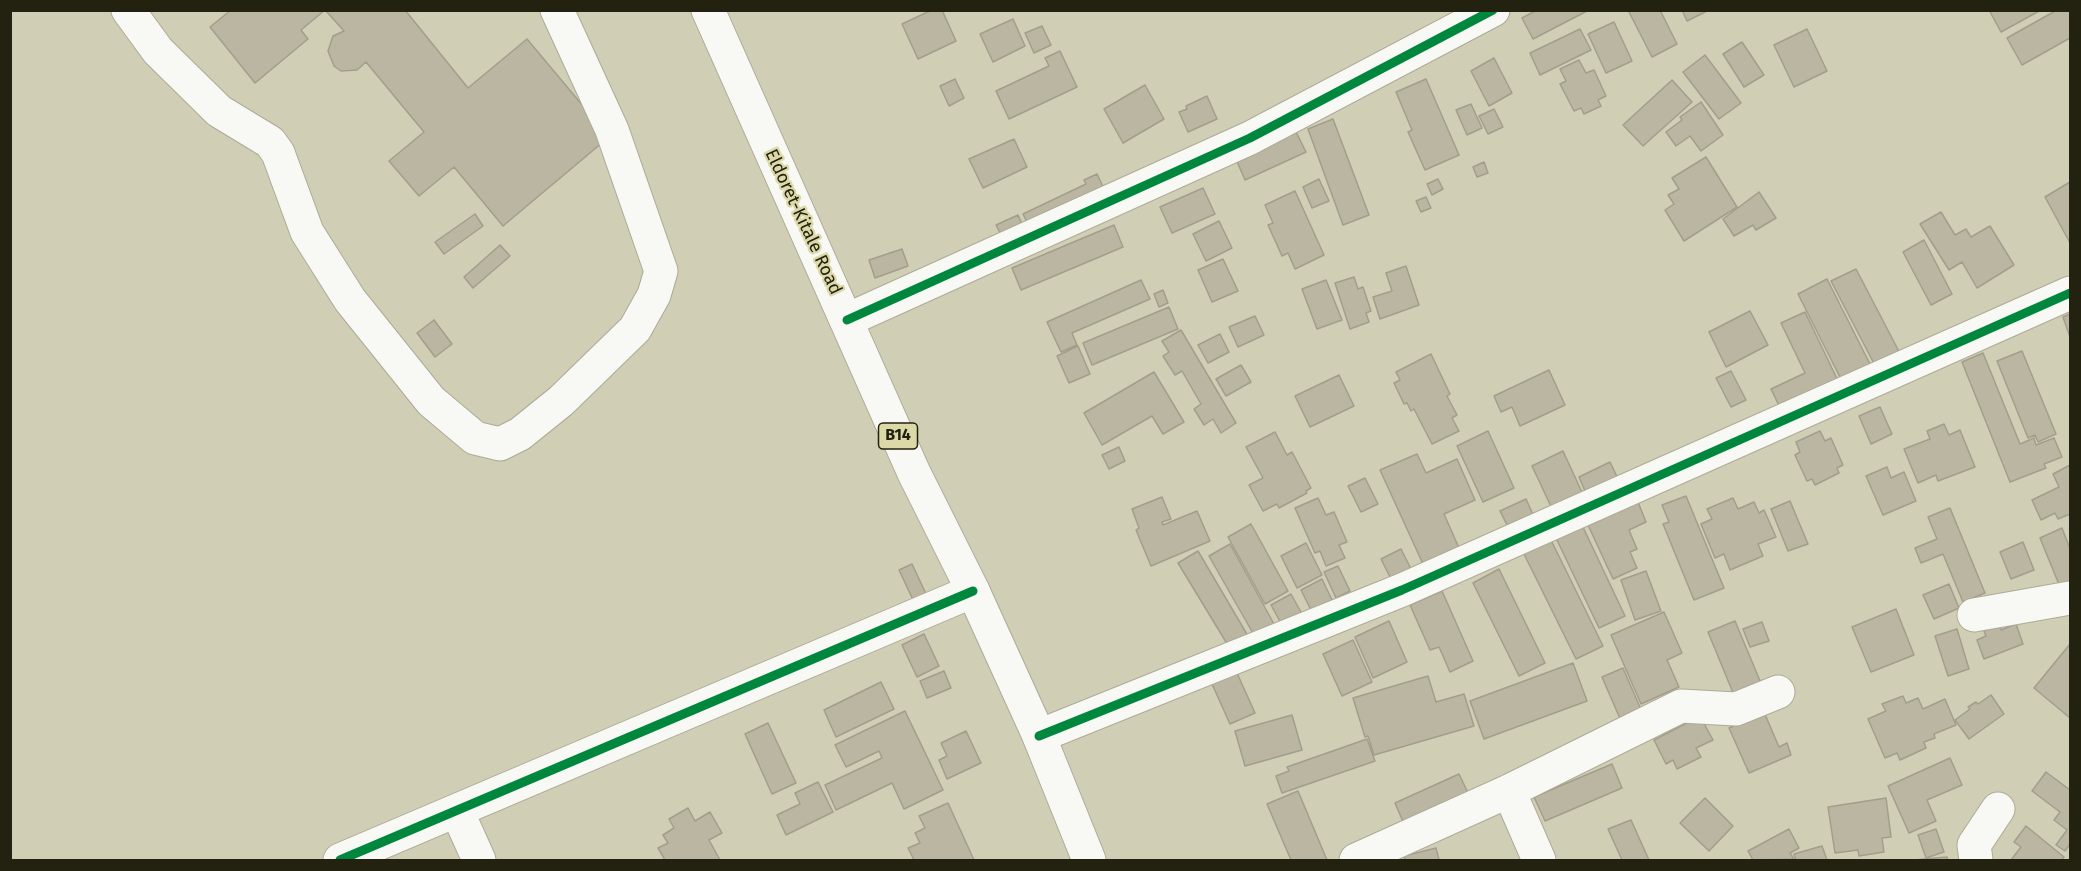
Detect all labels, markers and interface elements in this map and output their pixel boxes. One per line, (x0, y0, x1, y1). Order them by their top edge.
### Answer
street label: Eldoret-Kitale Road (760, 146, 846, 298)
road number: B14 (878, 423, 918, 449)

